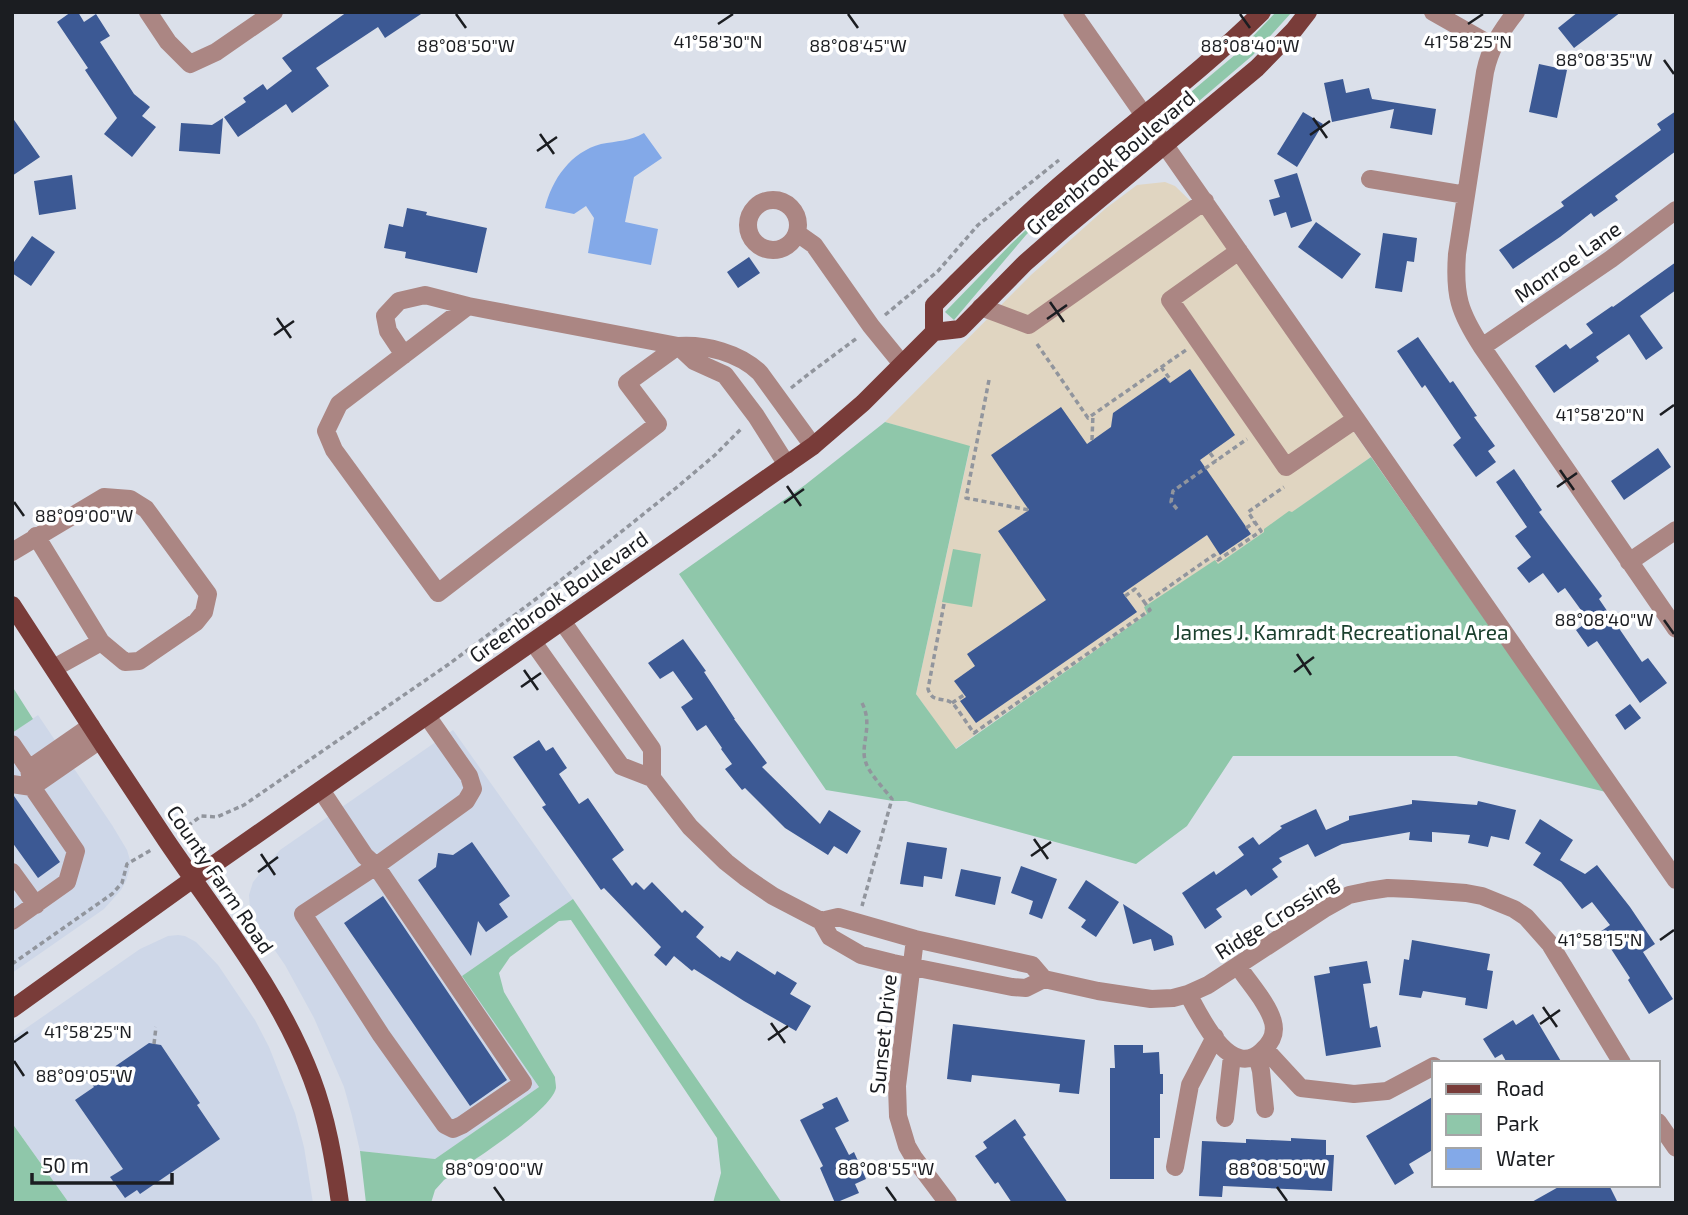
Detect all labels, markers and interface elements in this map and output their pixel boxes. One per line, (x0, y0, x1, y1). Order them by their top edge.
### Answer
text: 41°58'30"N (673, 30, 763, 52)
text: 41°58'25"N (1424, 30, 1512, 52)
text: 88°08'50"W (417, 34, 515, 56)
text: 88°08'45"W (809, 34, 907, 56)
text: 88°08'40"W (1201, 34, 1299, 56)
text: 88°08'35"W (1555, 48, 1653, 70)
street label: Greenbrook Boulevard (1021, 84, 1199, 240)
street label: Monroe Lane (1509, 215, 1625, 307)
text: 41°58'20"N (1555, 403, 1645, 425)
text: 88°09'00"W (35, 504, 133, 526)
street label: Greenbrook Boulevard (464, 525, 652, 667)
text: 88°08'40"W (1555, 608, 1653, 630)
park label: James J. Kamradt Recreational Area (1173, 619, 1509, 644)
street label: County Farm Road (162, 800, 280, 958)
street label: Ridge Crossing (1210, 868, 1342, 964)
text: 41°58'15"N (1558, 928, 1642, 950)
street label: Sunset Drive (863, 973, 901, 1095)
text: 41°58'25"N (44, 1020, 132, 1042)
legend (1432, 1061, 1660, 1187)
text: 88°09'05"W (35, 1064, 133, 1086)
text: Road (1496, 1075, 1544, 1100)
text: Park (1496, 1110, 1539, 1135)
scale bar (32, 1142, 172, 1186)
text: Water (1496, 1145, 1555, 1170)
text: 50 m (42, 1152, 89, 1177)
text: 88°09'00"W (445, 1157, 543, 1179)
text: 88°08'55"W (838, 1157, 934, 1179)
text: 88°08'50"W (1228, 1157, 1326, 1179)

